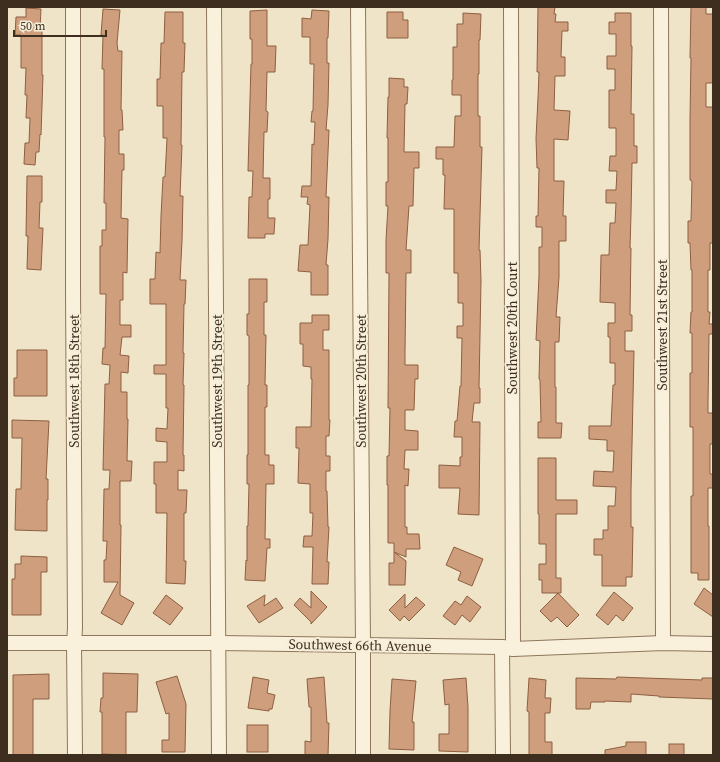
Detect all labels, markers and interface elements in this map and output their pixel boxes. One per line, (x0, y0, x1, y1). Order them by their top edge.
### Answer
scale bar (14, 12, 106, 38)
text: 50 m (20, 18, 46, 34)
street label: Southwest 21st Street (652, 259, 672, 390)
street label: Southwest 20th Court (502, 261, 522, 394)
street label: Southwest 18th Street (64, 314, 84, 448)
street label: Southwest 19th Street (207, 314, 227, 448)
street label: Southwest 20th Street (351, 314, 371, 448)
street label: Southwest 66th Avenue (288, 634, 432, 656)

